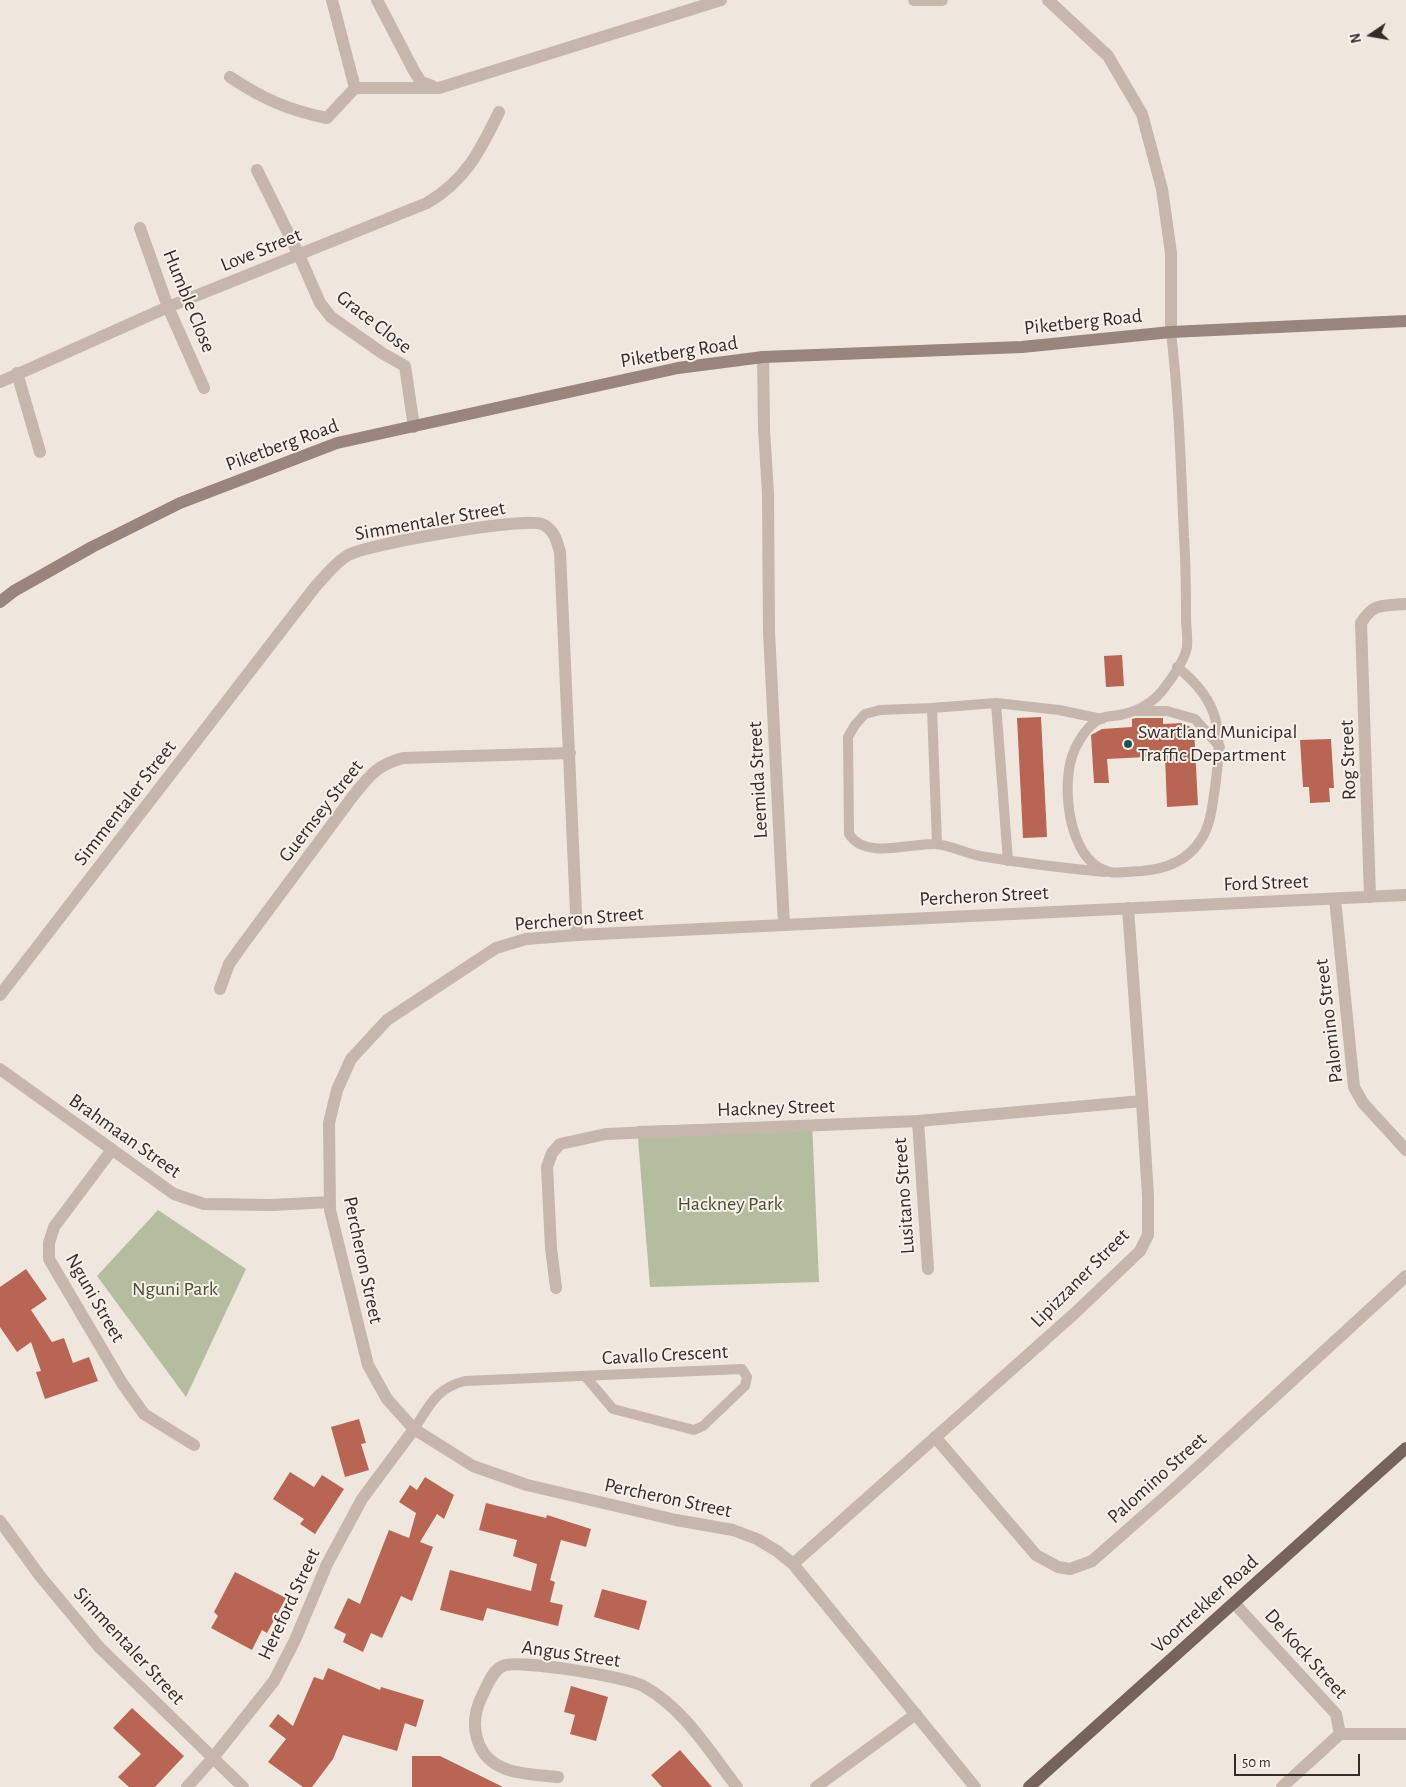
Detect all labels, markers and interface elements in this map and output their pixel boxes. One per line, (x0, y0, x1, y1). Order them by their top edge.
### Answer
north arrow (1346, 10, 1396, 60)
text: N (1348, 32, 1364, 44)
street label: Love Street (217, 223, 305, 277)
street label: Humble Close (157, 246, 221, 356)
street label: Grace Close (332, 285, 416, 359)
street label: Piketberg Road (1023, 304, 1143, 340)
street label: Piketberg Road (619, 331, 739, 373)
street label: Piketberg Road (222, 413, 342, 477)
street label: Simmentaler Street (353, 496, 507, 546)
street label: Rog Street (1335, 719, 1361, 801)
place label: Swartland Municipal Traffic Department (1138, 720, 1297, 767)
street label: Leemida Street (743, 721, 773, 839)
street label: Simmentaler Street (69, 736, 181, 870)
marker: Swartland Municipal Traffic Department (1122, 738, 1134, 750)
street label: Guernsey Street (274, 755, 368, 867)
street label: Ford Street (1223, 870, 1309, 896)
street label: Percheron Street (919, 881, 1049, 911)
street label: Percheron Street (514, 901, 644, 937)
street label: Palomino Street (1309, 957, 1349, 1085)
street label: Brahmaan Street (64, 1089, 186, 1183)
street label: Hackney Street (717, 1094, 835, 1122)
street label: Lusitano Street (888, 1137, 920, 1255)
park label: Hackney Park (677, 1192, 783, 1216)
street label: Percheron Street (338, 1194, 388, 1326)
street label: Lipizzaner Street (1026, 1224, 1134, 1332)
street label: Nguni Street (60, 1249, 130, 1347)
park label: Nguni Park (132, 1277, 218, 1301)
street label: Cavallo Crescent (601, 1340, 729, 1370)
street label: Palomino Street (1103, 1427, 1211, 1529)
street label: Percheron Street (602, 1473, 734, 1523)
street label: Hereford Street (253, 1544, 325, 1664)
street label: Voortrekker Road (1147, 1550, 1263, 1658)
street label: Simmentaler Street (68, 1582, 190, 1710)
street label: De Kock Street (1259, 1604, 1353, 1704)
street label: Angus Street (520, 1635, 622, 1673)
scale bar (1236, 1744, 1362, 1776)
text: 50 m (1242, 1755, 1271, 1770)

